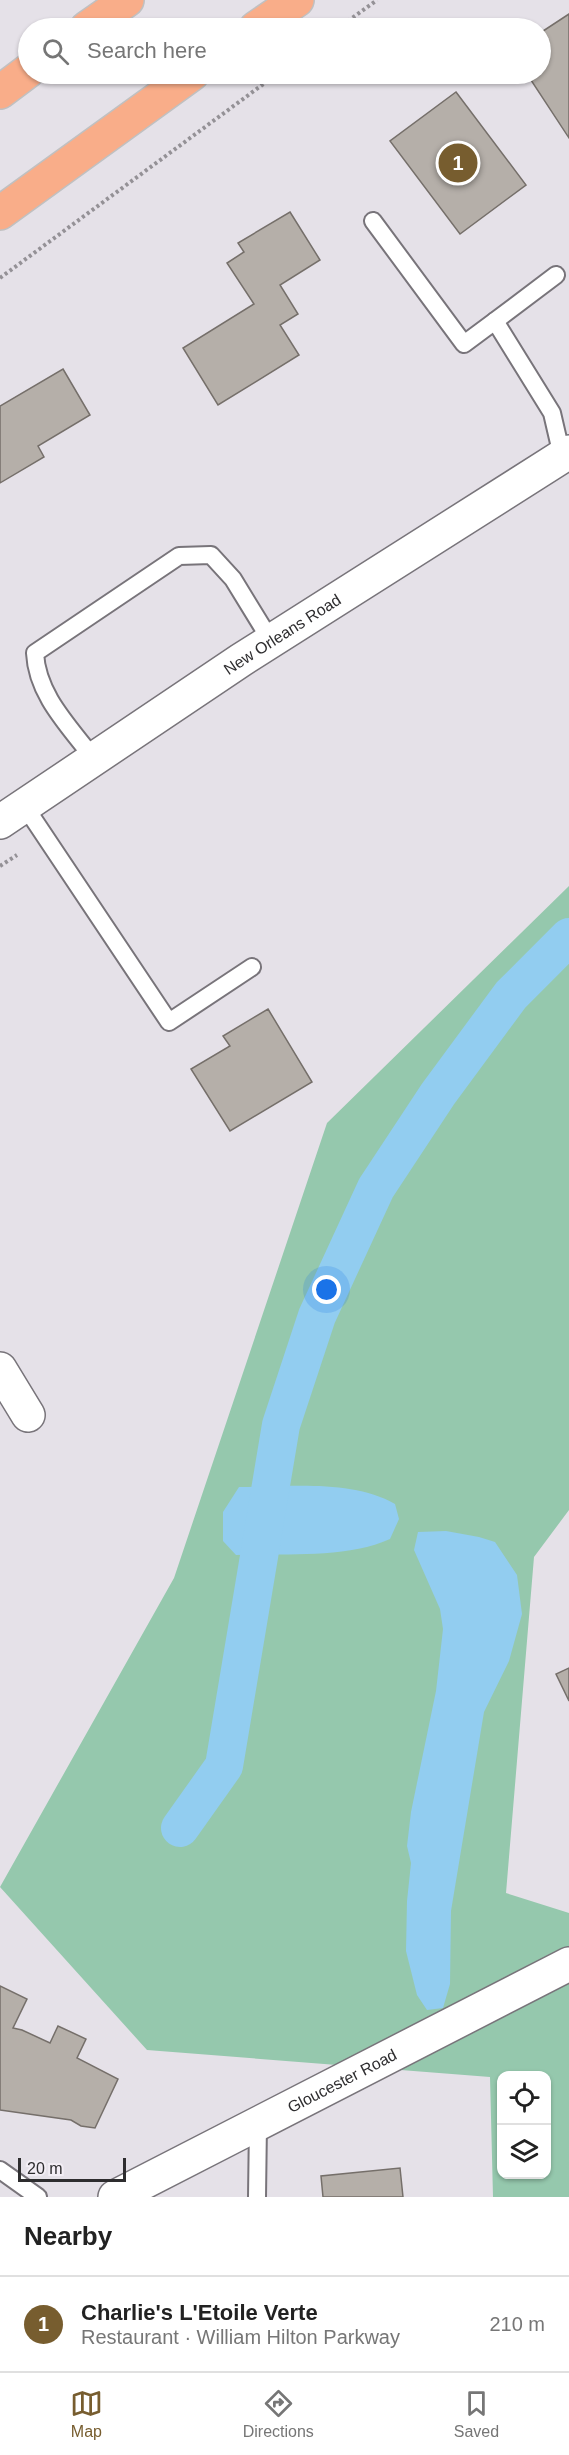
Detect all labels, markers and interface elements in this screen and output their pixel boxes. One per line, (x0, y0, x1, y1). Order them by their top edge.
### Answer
search box (18, 18, 551, 84)
icon: search (39, 35, 72, 68)
text: Search here (87, 38, 207, 63)
pin: 1 (438, 140, 478, 186)
street label: New Orleans Road (220, 591, 344, 678)
your location (312, 1275, 341, 1304)
street label: Gloucester Road (285, 2046, 399, 2116)
map controls (497, 2071, 551, 2179)
button: locate (497, 2071, 551, 2125)
button: layers (497, 2125, 551, 2179)
scale bar (18, 2155, 126, 2182)
text: 20 m (27, 2160, 63, 2177)
text: Nearby (24, 2221, 112, 2251)
text: Charlie's L'Etoile Verte (81, 2300, 318, 2325)
text: 1 (38, 2313, 49, 2335)
text: 210 m (489, 2313, 545, 2335)
text: Restaurant · William Hilton Parkway (81, 2326, 400, 2348)
tab: Map (70, 2387, 103, 2441)
tab: Directions (243, 2387, 314, 2441)
tab: Saved (454, 2387, 499, 2441)

